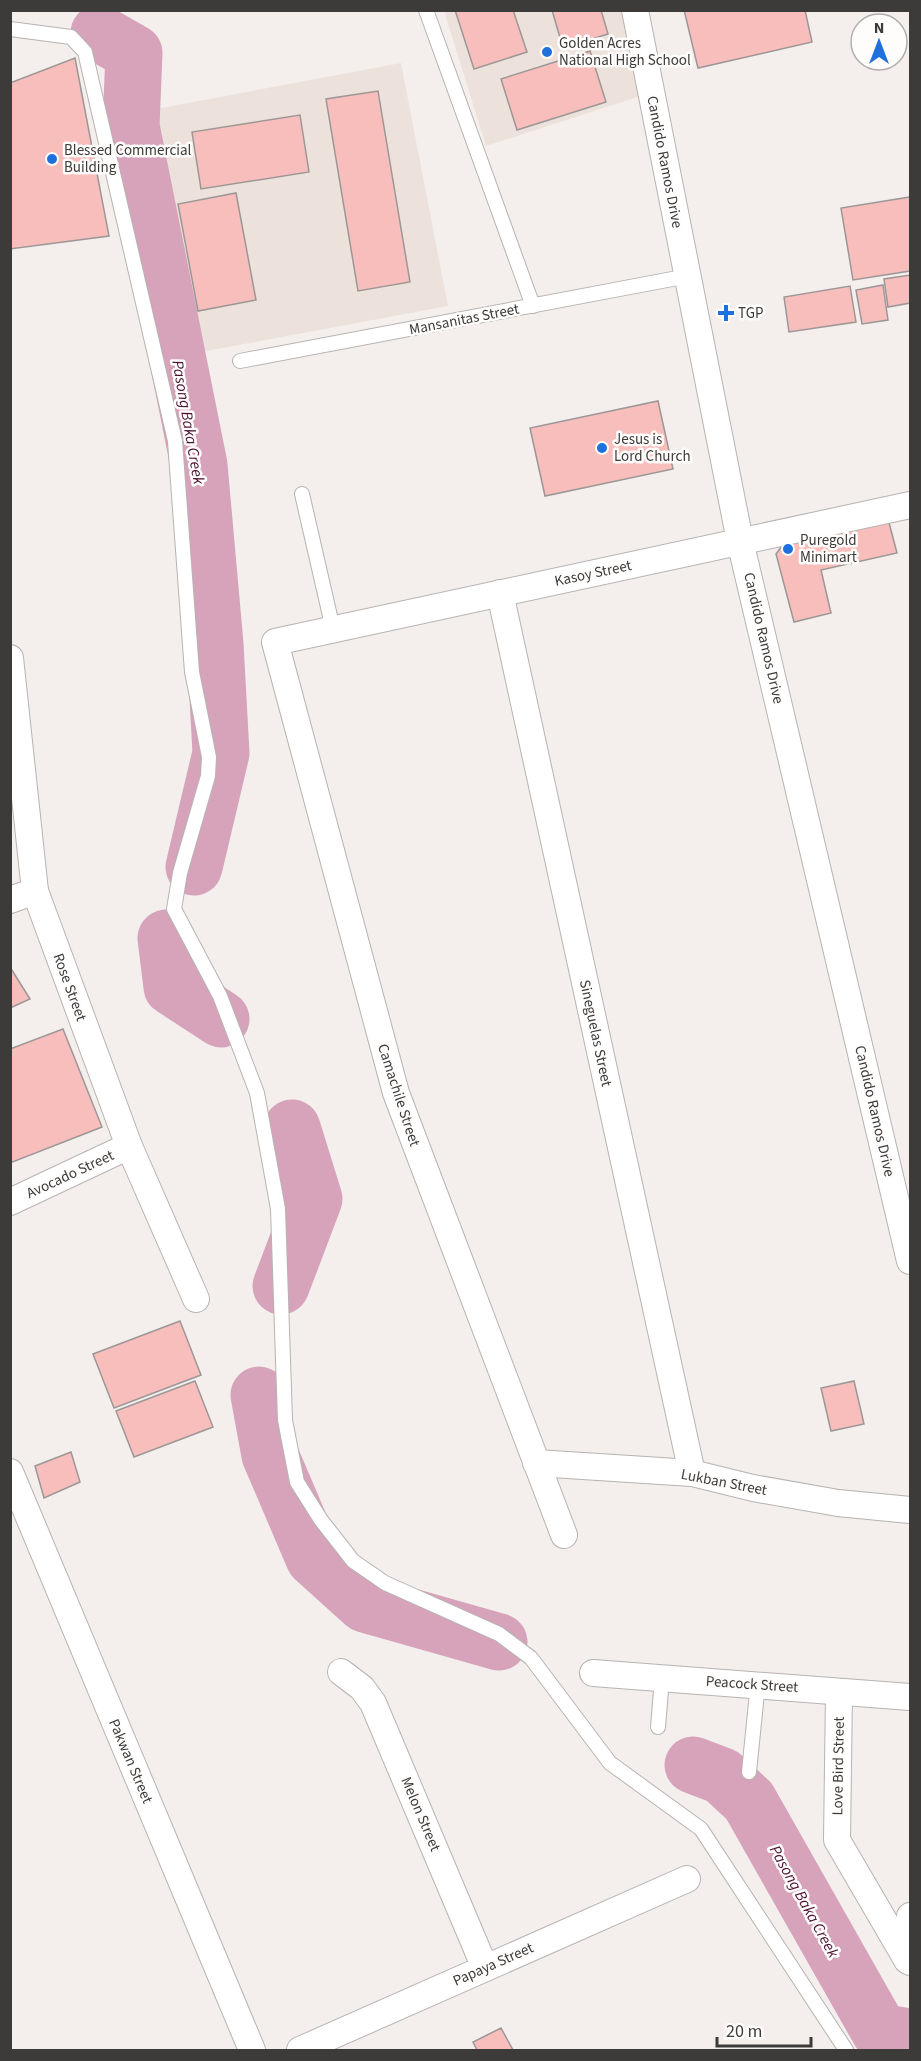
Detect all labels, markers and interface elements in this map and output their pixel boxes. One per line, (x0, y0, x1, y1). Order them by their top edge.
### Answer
north arrow (849, 12, 909, 72)
text: N (874, 17, 884, 39)
place label: Golden Acres National High School (559, 33, 691, 71)
marker: Golden Acres National High School (540, 45, 554, 59)
street label: Candido Ramos Drive (641, 94, 688, 230)
place label: Blessed Commercial Building (64, 140, 192, 178)
marker: Blessed Commercial Building (45, 152, 59, 166)
street label: Mansanitas Street (407, 299, 521, 340)
place label: TGP (738, 303, 763, 324)
marker: TGP (719, 306, 733, 320)
water label: Pasong Baka Creek (166, 358, 210, 486)
place label: Jesus is Lord Church (614, 429, 691, 467)
marker: Jesus is Lord Church (595, 441, 609, 455)
place label: Puregold Minimart (800, 530, 857, 568)
marker: Puregold Minimart (781, 542, 795, 556)
street label: Kasoy Street (553, 555, 634, 592)
street label: Candido Ramos Drive (738, 570, 789, 706)
street label: Rose Street (48, 950, 92, 1024)
street label: Sineguelas Street (574, 978, 617, 1088)
street label: Camachile Street (372, 1041, 425, 1149)
street label: Candido Ramos Drive (849, 1043, 900, 1179)
street label: Avocado Street (23, 1145, 117, 1204)
street label: Lukban Street (679, 1464, 769, 1501)
street label: Peacock Street (705, 1671, 799, 1698)
street label: Pakwan Street (103, 1716, 158, 1807)
street label: Love Bird Street (827, 1716, 850, 1816)
street label: Melon Street (395, 1774, 446, 1855)
water label: Pasong Baka Creek (764, 1841, 844, 1962)
street label: Papaya Street (450, 1937, 537, 1992)
scale bar (717, 2010, 812, 2048)
text: 20 m (726, 2019, 762, 2044)

